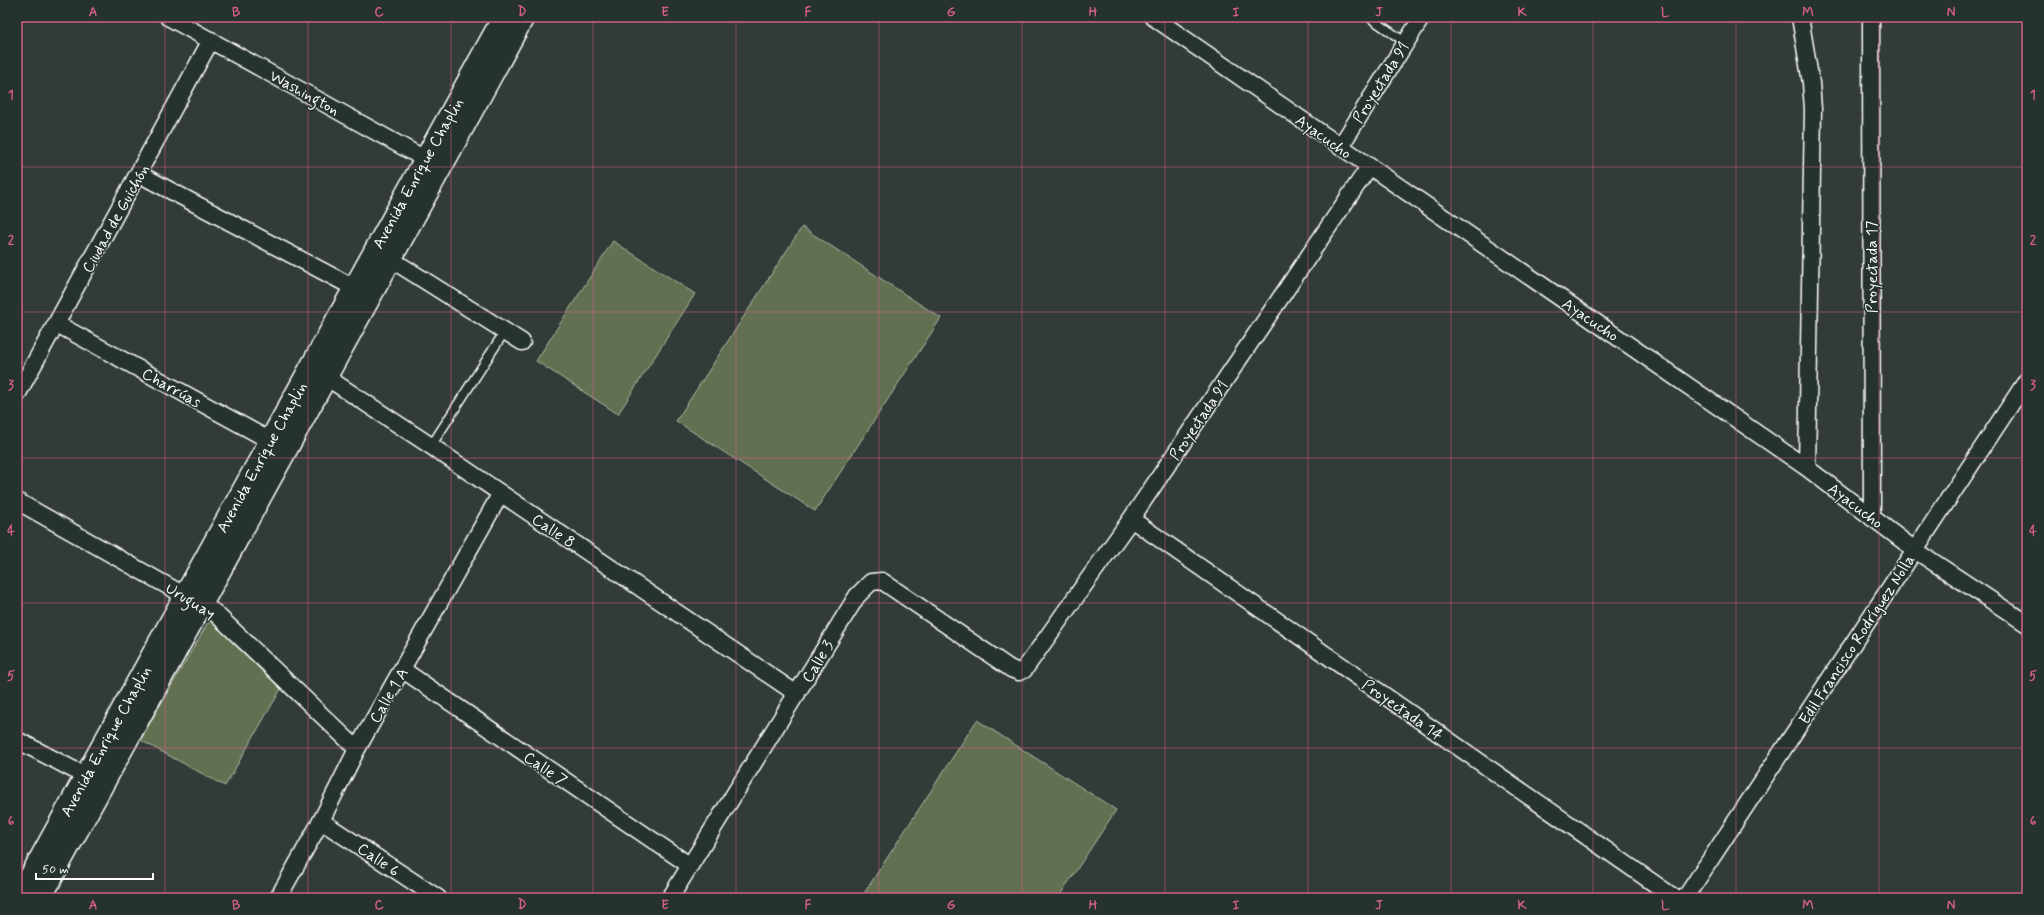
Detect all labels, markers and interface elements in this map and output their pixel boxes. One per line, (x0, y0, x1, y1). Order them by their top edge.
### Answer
text: A (89, 4, 97, 21)
text: B (232, 4, 241, 21)
text: C (374, 4, 384, 21)
text: D (518, 4, 527, 21)
text: E (661, 4, 669, 21)
text: F (805, 4, 812, 21)
text: G (947, 4, 956, 21)
text: H (1089, 4, 1098, 21)
text: I (1233, 4, 1240, 21)
text: J (1375, 4, 1383, 21)
text: K (1517, 4, 1527, 21)
text: L (1661, 4, 1670, 21)
text: M (1802, 4, 1814, 21)
text: N (1947, 4, 1956, 21)
street label: Proyectada 91 (1348, 38, 1415, 127)
street label: Washington (265, 66, 343, 122)
text: 1 (8, 87, 14, 104)
text: 1 (2030, 87, 2036, 104)
street label: Avenida Enrique Chaplin (368, 95, 469, 253)
street label: Ayacucho (1291, 110, 1356, 164)
street label: Ciudad de Guichón (78, 161, 155, 277)
street label: Proyectada 17 (1862, 221, 1883, 313)
text: 2 (8, 232, 15, 249)
text: 2 (2030, 232, 2037, 249)
street label: Ayacucho (1558, 294, 1623, 347)
street label: Charrúas (138, 363, 205, 413)
text: 3 (8, 377, 14, 394)
street label: Proyectada 91 (1165, 377, 1234, 465)
text: 3 (2030, 377, 2036, 394)
street label: Avenida Enrique Chaplin (212, 379, 313, 537)
street label: Ayacucho (1823, 479, 1887, 534)
street label: Calle 8 (527, 509, 579, 553)
text: 4 (7, 523, 15, 540)
text: 4 (2029, 523, 2037, 540)
street label: Edil Francisco Rodríguez Nolla (1794, 551, 1920, 729)
street label: Uruguay (161, 578, 219, 625)
street label: Calle 3 (797, 637, 839, 687)
street label: Avenida Enrique Chaplin (56, 663, 157, 821)
street label: Calle 1 A (365, 664, 414, 727)
text: 5 (7, 668, 15, 685)
text: 5 (2029, 668, 2037, 685)
street label: Proyectada 14 (1358, 675, 1447, 746)
street label: Calle 7 (519, 747, 571, 792)
text: 6 (8, 813, 15, 830)
text: 6 (2030, 813, 2037, 830)
street label: Calle 6 (353, 838, 403, 882)
scale bar (36, 855, 153, 881)
text: 50 m (42, 862, 69, 878)
text: A (89, 897, 97, 914)
text: B (232, 897, 241, 914)
text: C (374, 897, 384, 914)
text: D (518, 897, 527, 914)
text: E (661, 897, 669, 914)
text: F (805, 897, 812, 914)
text: G (947, 897, 956, 914)
text: H (1089, 897, 1098, 914)
text: I (1233, 897, 1240, 914)
text: J (1375, 897, 1383, 914)
text: K (1517, 897, 1527, 914)
text: L (1661, 897, 1670, 914)
text: M (1802, 897, 1814, 914)
text: N (1947, 897, 1956, 914)

